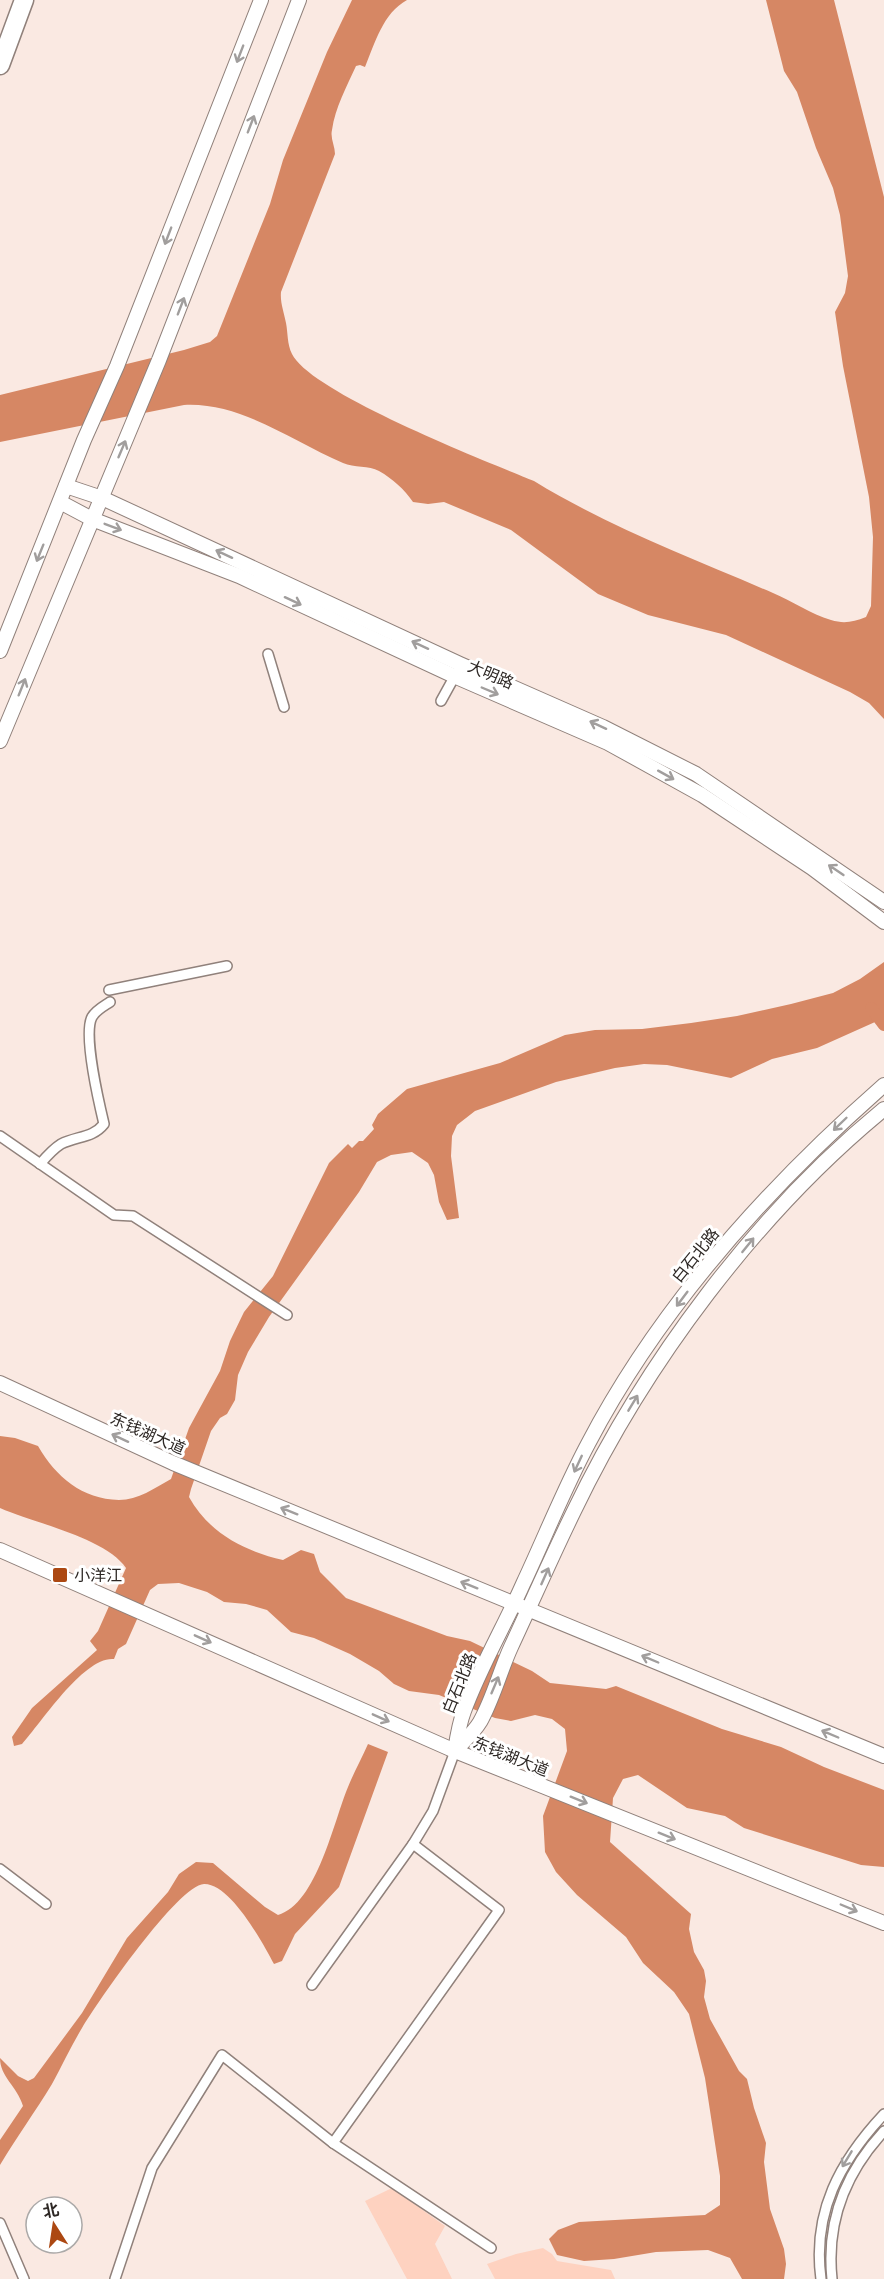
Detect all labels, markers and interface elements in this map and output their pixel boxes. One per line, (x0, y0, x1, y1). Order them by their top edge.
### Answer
one-way arrow (233, 45, 244, 63)
one-way arrow (246, 115, 257, 134)
one-way arrow (162, 226, 173, 245)
one-way arrow (176, 297, 187, 316)
one-way arrow (117, 440, 128, 459)
one-way arrow (103, 522, 122, 533)
one-way arrow (34, 543, 45, 562)
one-way arrow (215, 548, 233, 560)
one-way arrow (284, 596, 302, 608)
one-way arrow (411, 638, 429, 650)
street label: 大明路 (465, 654, 517, 694)
one-way arrow (17, 678, 28, 697)
one-way arrow (480, 686, 498, 697)
one-way arrow (589, 718, 607, 730)
one-way arrow (657, 769, 674, 781)
one-way arrow (828, 864, 844, 876)
one-way arrow (833, 1117, 848, 1131)
street label: 白石北路 (666, 1223, 724, 1287)
one-way arrow (741, 1238, 755, 1253)
one-way arrow (675, 1291, 688, 1307)
one-way arrow (628, 1395, 640, 1412)
street label: 东钱湖大道 (107, 1407, 189, 1459)
one-way arrow (111, 1432, 129, 1444)
one-way arrow (572, 1455, 584, 1473)
one-way arrow (281, 1505, 299, 1516)
place label: 小洋江 (74, 1564, 122, 1586)
marker: 小洋江 (51, 1566, 69, 1584)
one-way arrow (540, 1568, 551, 1586)
one-way arrow (461, 1579, 479, 1590)
one-way arrow (194, 1633, 212, 1645)
street label: 白石北路 (437, 1649, 481, 1717)
one-way arrow (641, 1653, 660, 1664)
one-way arrow (490, 1677, 501, 1695)
one-way arrow (372, 1713, 390, 1724)
one-way arrow (821, 1728, 840, 1739)
street label: 东钱湖大道 (470, 1731, 552, 1781)
one-way arrow (569, 1796, 587, 1807)
one-way arrow (658, 1831, 676, 1842)
one-way arrow (839, 1902, 857, 1914)
one-way arrow (841, 2150, 853, 2167)
north arrow (24, 2195, 84, 2255)
text: 北 (41, 2198, 61, 2223)

